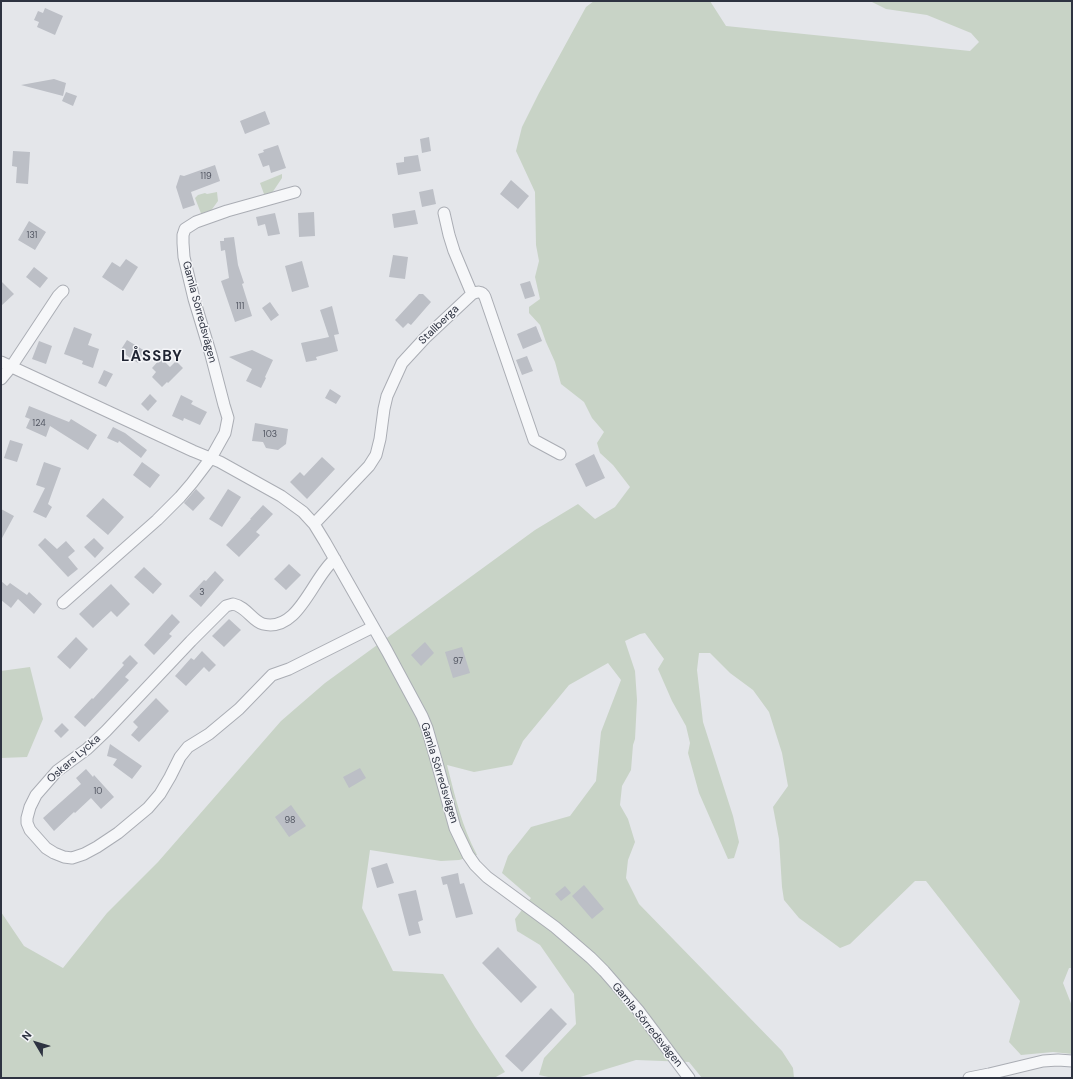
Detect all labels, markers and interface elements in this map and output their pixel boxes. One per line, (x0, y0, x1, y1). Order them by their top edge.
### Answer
house number: 119 (200, 172, 212, 182)
house number: 131 (27, 231, 37, 241)
street label: Gamla Sörredsvägen (179, 260, 219, 364)
house number: 111 (236, 302, 244, 312)
street label: Stallberga (416, 303, 462, 347)
district label: LÅSSBY (121, 348, 183, 366)
house number: 124 (32, 419, 46, 429)
house number: 103 (263, 430, 277, 440)
house number: 3 (199, 588, 205, 598)
house number: 97 (453, 657, 463, 667)
street label: Gamla Sörredsvägen (417, 721, 461, 825)
street label: Oskars Lycka (45, 732, 103, 786)
house number: 10 (94, 787, 102, 797)
house number: 98 (285, 816, 295, 826)
street label: Gamla Sörredsvägen (609, 980, 685, 1070)
north arrow (16, 1023, 56, 1063)
text: N (19, 1028, 35, 1043)

